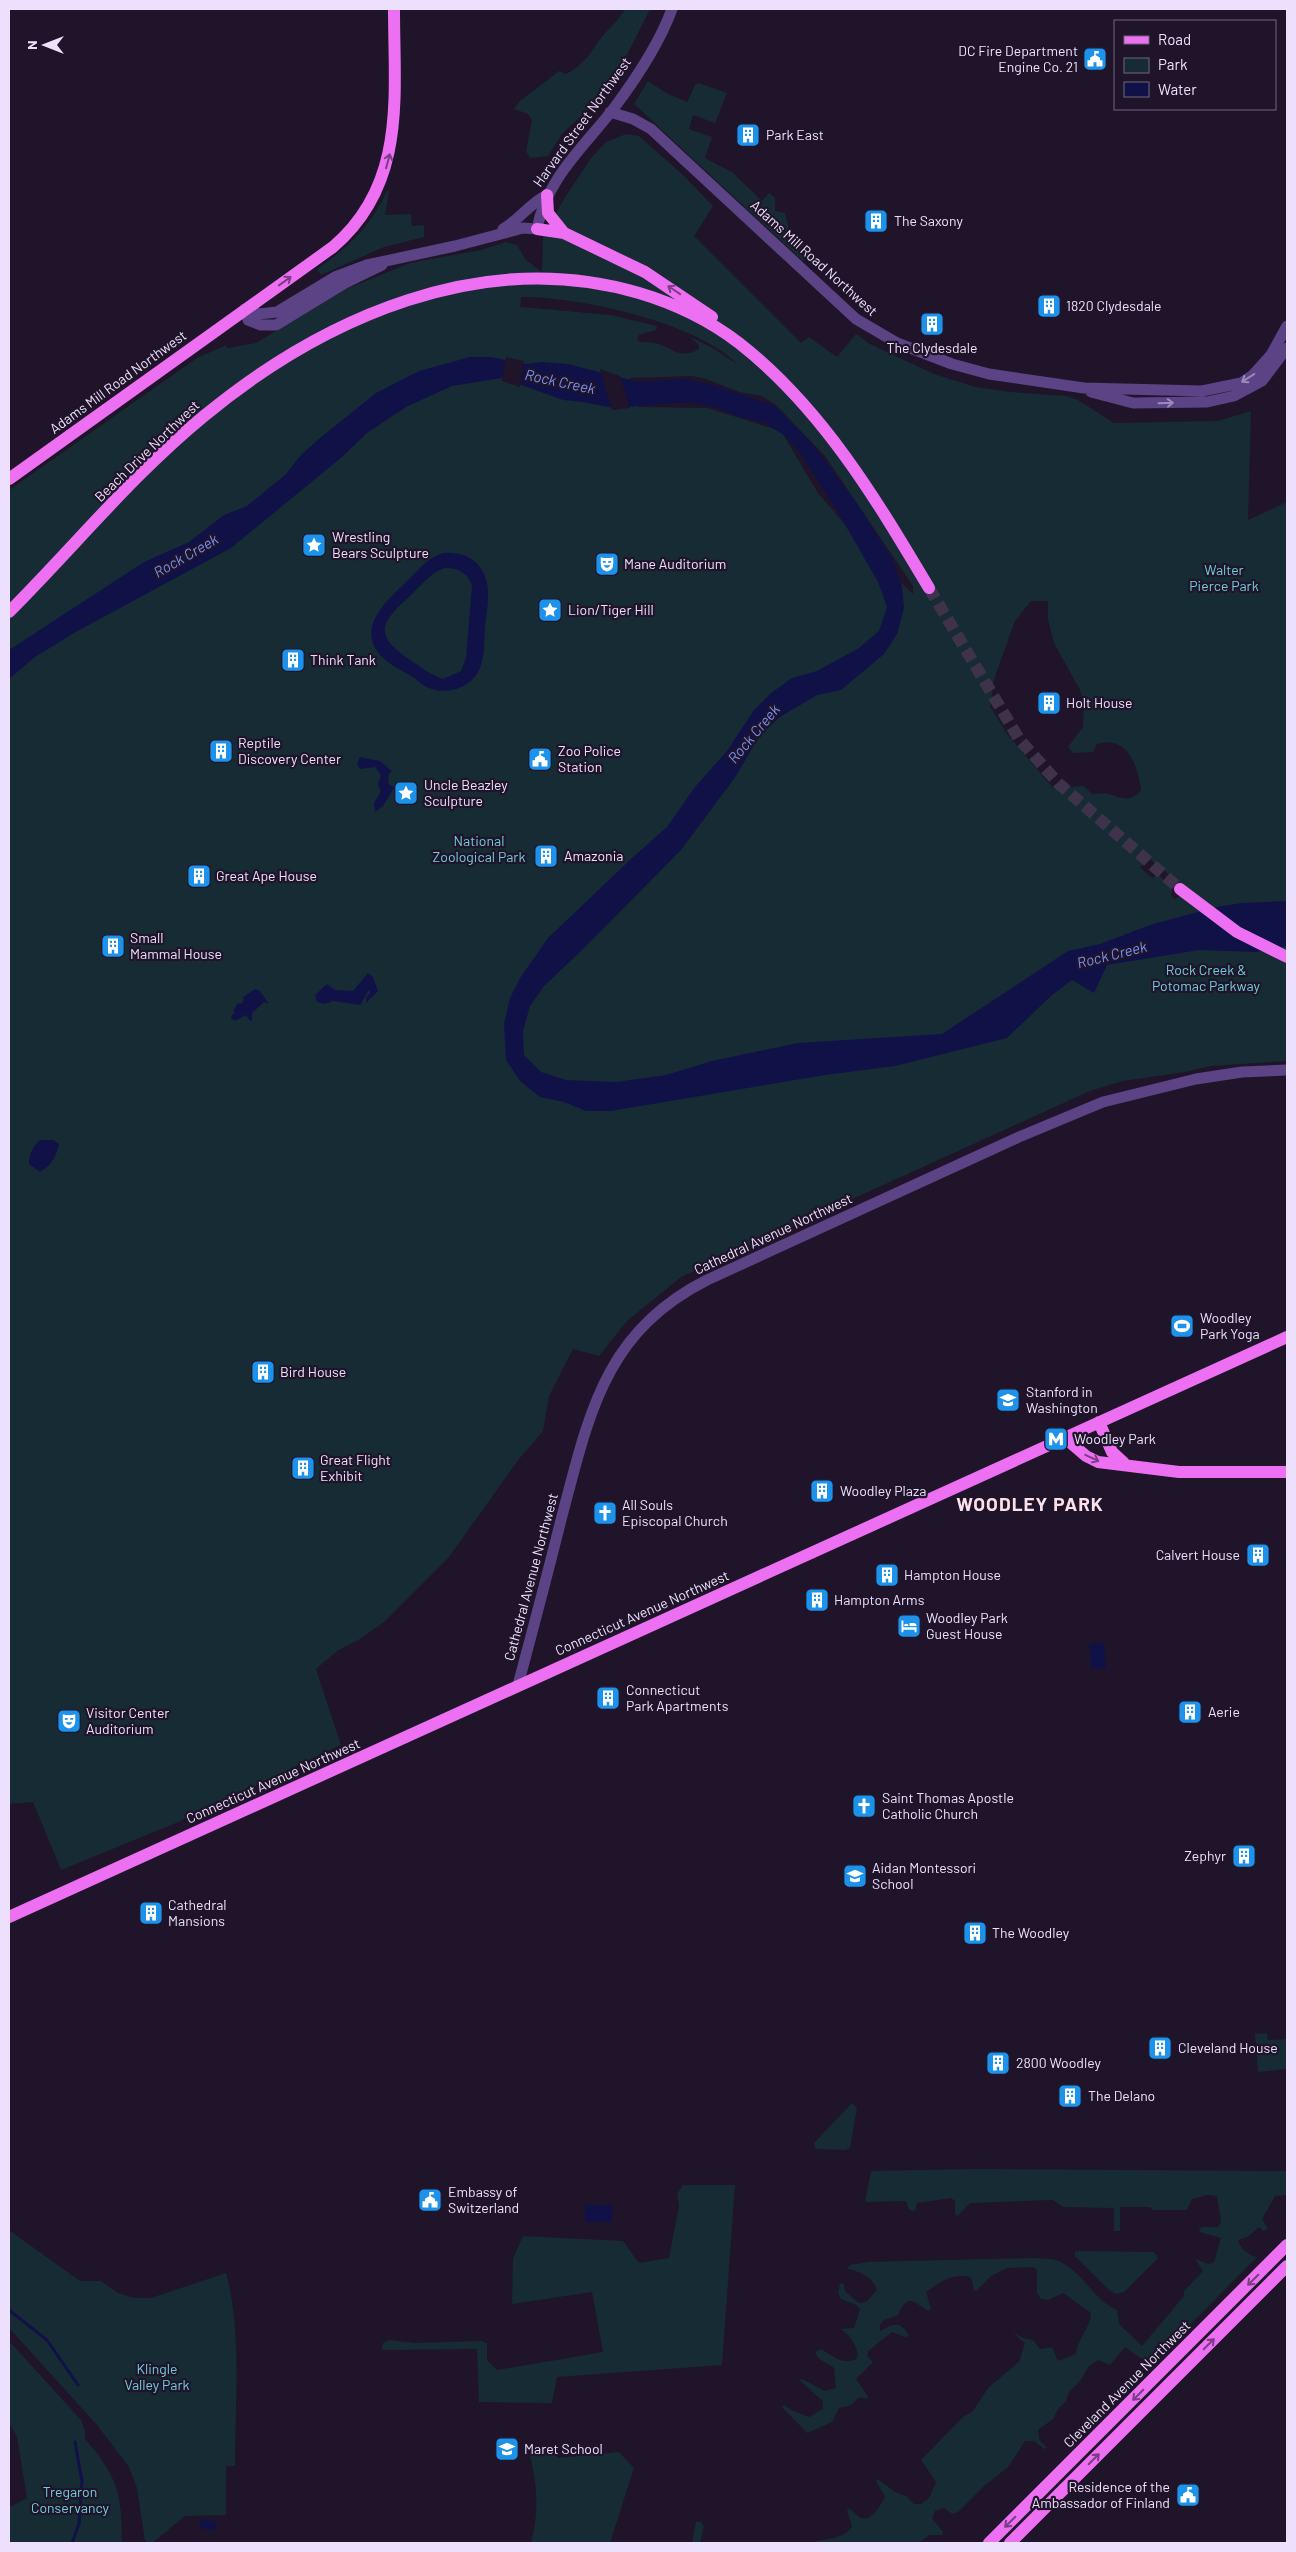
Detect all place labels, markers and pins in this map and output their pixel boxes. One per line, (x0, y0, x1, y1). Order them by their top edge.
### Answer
place label: DC Fire Department Engine Co. 21 (958, 42, 1078, 75)
public building icon: DC Fire Department Engine Co. 21 (1082, 46, 1108, 72)
building icon: Park East (735, 122, 761, 148)
place label: Park East (766, 126, 824, 143)
building icon: The Saxony (863, 208, 889, 234)
place label: The Saxony (894, 212, 963, 229)
building icon: 1820 Clydesdale (1036, 293, 1062, 319)
place label: 1820 Clydesdale (1066, 297, 1162, 314)
building icon: The Clydesdale (919, 311, 945, 337)
place label: The Clydesdale (887, 339, 977, 356)
place label: Wrestling Bears Sculpture (332, 528, 429, 561)
place icon: Wrestling Bears Sculpture (301, 532, 327, 558)
theatre icon: Mane Auditorium (594, 551, 620, 577)
place label: Mane Auditorium (624, 555, 726, 572)
place icon: Lion/Tiger Hill (537, 597, 563, 623)
place label: Lion/Tiger Hill (568, 601, 654, 618)
building icon: Think Tank (280, 647, 306, 673)
place label: Think Tank (310, 651, 376, 668)
building icon: Holt House (1036, 690, 1062, 716)
place label: Holt House (1066, 694, 1132, 711)
place label: Reptile Discovery Center (238, 734, 341, 767)
building icon: Reptile Discovery Center (208, 738, 234, 764)
place label: Zoo Police Station (558, 742, 621, 775)
public building icon: Zoo Police Station (527, 746, 553, 772)
place label: Uncle Beazley Sculpture (424, 776, 508, 809)
place icon: Uncle Beazley Sculpture (393, 780, 419, 806)
building icon: Amazonia (533, 843, 559, 869)
place label: Amazonia (564, 847, 623, 864)
building icon: Great Ape House (186, 863, 212, 889)
place label: Great Ape House (216, 867, 317, 884)
place label: Small Mammal House (130, 929, 222, 962)
building icon: Small Mammal House (100, 933, 126, 959)
place label: Woodley Park Yoga (1200, 1309, 1260, 1342)
sports icon: Woodley Park Yoga (1169, 1313, 1195, 1339)
building icon: Bird House (250, 1359, 276, 1385)
place label: Bird House (280, 1363, 346, 1380)
place label: Stanford in Washington (1026, 1383, 1098, 1416)
school or university icon: Stanford in Washington (995, 1387, 1021, 1413)
metro station icon: Woodley Park (1043, 1426, 1069, 1452)
place label: Woodley Park (1074, 1430, 1156, 1447)
place label: Great Flight Exhibit (320, 1451, 391, 1484)
building icon: Great Flight Exhibit (290, 1455, 316, 1481)
building icon: Woodley Plaza (809, 1478, 835, 1504)
place label: Woodley Plaza (840, 1482, 926, 1499)
place label: All Souls Episcopal Church (622, 1496, 728, 1529)
church icon: All Souls Episcopal Church (592, 1500, 618, 1526)
building icon: Calvert House (1245, 1542, 1271, 1568)
place label: Calvert House (1156, 1546, 1240, 1563)
building icon: Hampton House (874, 1562, 900, 1588)
place label: Hampton House (904, 1566, 1001, 1583)
building icon: Hampton Arms (804, 1587, 830, 1613)
place label: Hampton Arms (834, 1591, 925, 1608)
place label: Woodley Park Guest House (926, 1609, 1008, 1642)
hotel icon: Woodley Park Guest House (896, 1613, 922, 1639)
place label: Connecticut Park Apartments (626, 1681, 729, 1714)
building icon: Connecticut Park Apartments (595, 1685, 621, 1711)
building icon: Aerie (1177, 1699, 1203, 1725)
place label: Aerie (1208, 1703, 1240, 1720)
place label: Visitor Center Auditorium (86, 1704, 169, 1737)
theatre icon: Visitor Center Auditorium (56, 1708, 82, 1734)
place label: Saint Thomas Apostle Catholic Church (882, 1789, 1014, 1822)
church icon: Saint Thomas Apostle Catholic Church (851, 1793, 877, 1819)
building icon: Zephyr (1231, 1843, 1257, 1869)
place label: Zephyr (1184, 1847, 1226, 1864)
place label: Aidan Montessori School (872, 1859, 976, 1892)
school or university icon: Aidan Montessori School (842, 1863, 868, 1889)
place label: Cathedral Mansions (168, 1896, 227, 1929)
building icon: Cathedral Mansions (138, 1900, 164, 1926)
building icon: The Woodley (962, 1920, 988, 1946)
place label: The Woodley (992, 1924, 1070, 1941)
building icon: Cleveland House (1147, 2035, 1173, 2061)
place label: Cleveland House (1178, 2039, 1278, 2056)
building icon: 2800 Woodley (985, 2050, 1011, 2076)
place label: 2800 Woodley (1016, 2054, 1101, 2071)
building icon: The Delano (1057, 2083, 1083, 2109)
place label: The Delano (1088, 2087, 1155, 2104)
place label: Embassy of Switzerland (448, 2183, 519, 2216)
public building icon: Embassy of Switzerland (417, 2187, 443, 2213)
school or university icon: Maret School (494, 2436, 520, 2462)
place label: Maret School (524, 2440, 603, 2457)
place label: Residence of the Ambassador of Finland (1032, 2478, 1170, 2511)
public building icon: Residence of the Ambassador of Finland (1175, 2482, 1201, 2508)

